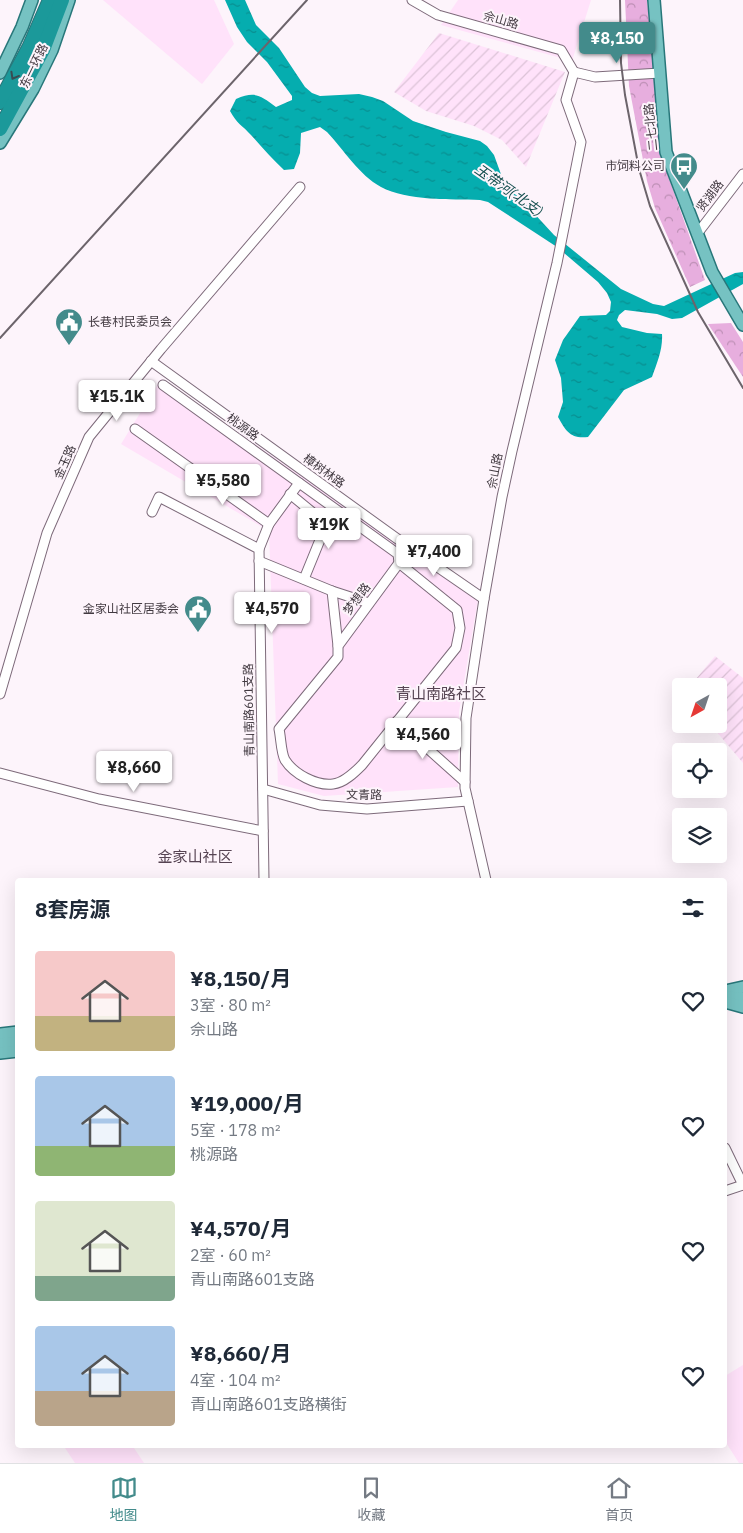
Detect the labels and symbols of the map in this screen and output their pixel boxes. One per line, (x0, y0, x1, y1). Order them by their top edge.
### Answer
street label: 佘山路 (482, 7, 521, 32)
pin: ¥8,150 (576, 22, 658, 64)
street label: 东一环路 (16, 41, 51, 91)
one-way arrow (10, 70, 20, 79)
street label: 二七北路 (641, 102, 660, 152)
bus stop icon: 市饲料公司 (669, 151, 699, 190)
place label: 市饲料公司 (605, 158, 665, 173)
water label: 玉带河(北支) (471, 160, 547, 220)
street label: 贤湖路 (693, 177, 726, 215)
public building icon: 长巷村民委员会 (54, 307, 84, 346)
place label: 长巷村民委员会 (88, 314, 172, 329)
pin: ¥15.1K (76, 380, 158, 422)
street label: 桃源路 (224, 410, 262, 443)
street label: 金玉路 (50, 442, 79, 481)
street label: 樟树林路 (300, 450, 348, 491)
street label: 佘山路 (484, 452, 505, 490)
pin: ¥5,580 (182, 464, 264, 506)
pin: ¥19K (299, 508, 359, 550)
pin: ¥7,400 (393, 534, 475, 577)
street label: 梦想路 (340, 580, 373, 618)
pin: ¥4,570 (231, 592, 313, 634)
public building icon: 金家山社区居委会 (183, 594, 213, 633)
place label: 金家山社区居委会 (83, 601, 179, 616)
street label: 青山南路601支路 (240, 663, 257, 757)
north arrow (672, 678, 728, 732)
district label: 青山南路社区 (396, 684, 486, 703)
pin: ¥4,560 (382, 718, 464, 760)
pin: ¥8,660 (93, 750, 175, 793)
street label: 文青路 (346, 787, 382, 802)
district label: 金家山社区 (157, 847, 233, 866)

